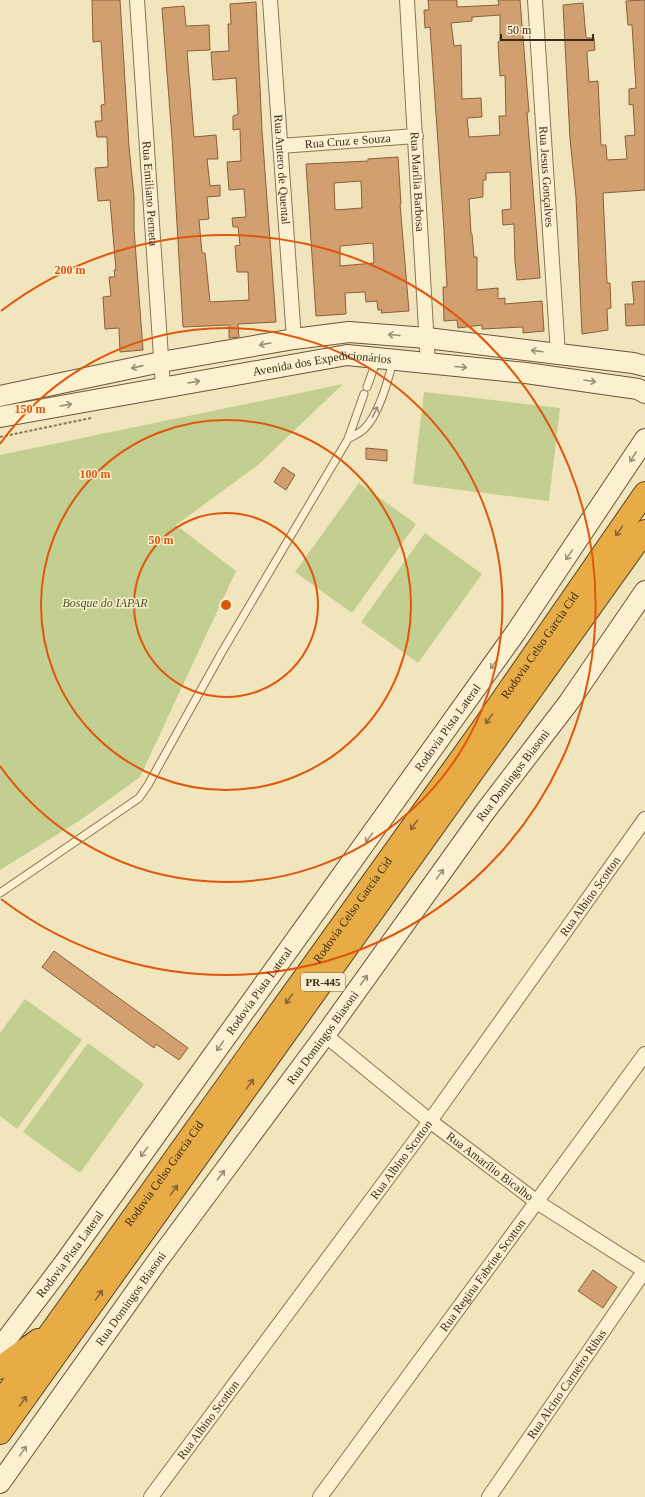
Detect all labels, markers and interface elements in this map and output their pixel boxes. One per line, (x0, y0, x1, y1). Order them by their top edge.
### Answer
scale bar (501, 16, 593, 42)
text: 50 m (507, 23, 532, 37)
street label: Rua Antero de Quental (271, 114, 293, 226)
street label: Rua Jesus Gonçalves (536, 126, 557, 228)
street label: Rua Cruz e Souza (304, 131, 392, 151)
street label: Rua Marília Barbosa (408, 131, 427, 233)
street label: Rua Emiliano Perneta (139, 141, 161, 247)
text: 200 m (55, 263, 86, 277)
one-way arrow (388, 332, 401, 339)
one-way arrow (259, 340, 272, 348)
one-way arrow (531, 347, 544, 355)
street label: Avenida dos Expedicionários (252, 348, 393, 379)
one-way arrow (454, 363, 467, 371)
one-way arrow (131, 364, 144, 372)
one-way arrow (583, 377, 596, 385)
one-way arrow (187, 378, 200, 386)
one-way arrow (59, 401, 72, 409)
text: 150 m (15, 402, 46, 416)
one-way arrow (372, 407, 379, 419)
one-way arrow (629, 451, 637, 463)
text: 100 m (80, 467, 111, 481)
one-way arrow (615, 526, 623, 537)
text: 50 m (149, 533, 174, 547)
one-way arrow (565, 549, 573, 560)
street label: Rodovia Celso Garcia Cid (498, 590, 581, 702)
park label: Bosque do IAPAR (62, 596, 148, 610)
centre of rings (219, 598, 233, 612)
one-way arrow (490, 658, 498, 669)
street label: Rodovia Pista Lateral (412, 681, 484, 774)
one-way arrow (485, 713, 493, 724)
street label: Rua Domingos Biasoni (473, 726, 553, 824)
one-way arrow (410, 819, 418, 830)
one-way arrow (365, 832, 373, 843)
street label: Rua Albino Scotton (557, 854, 623, 939)
street label: Rodovia Celso Garcia Cid (310, 855, 395, 966)
one-way arrow (436, 869, 444, 880)
street label: Rodovia Pista Lateral (223, 944, 295, 1037)
road number: PR-445 (301, 973, 345, 991)
one-way arrow (360, 975, 368, 986)
street label: Rua Domingos Biasoni (284, 988, 362, 1087)
one-way arrow (285, 993, 293, 1004)
one-way arrow (216, 1040, 224, 1051)
one-way arrow (246, 1079, 254, 1090)
street label: Rua Albino Scotton (367, 1117, 435, 1202)
street label: Rodovia Celso Garcia Cid (122, 1118, 206, 1229)
street label: Rua Amarílio Bicalho (444, 1129, 536, 1204)
one-way arrow (140, 1146, 148, 1157)
one-way arrow (217, 1169, 225, 1180)
one-way arrow (170, 1184, 178, 1195)
street label: Rodovia Pista Lateral (34, 1208, 107, 1300)
street label: Rua Regina Fabrine Scotton (437, 1216, 528, 1334)
street label: Rua Domingos Biasoni (93, 1248, 169, 1348)
one-way arrow (95, 1290, 103, 1301)
street label: Rua Alcino Carneiro Ribas (524, 1326, 609, 1442)
street label: Rua Albino Scotton (174, 1378, 242, 1462)
one-way arrow (19, 1396, 27, 1407)
one-way arrow (18, 1446, 27, 1457)

